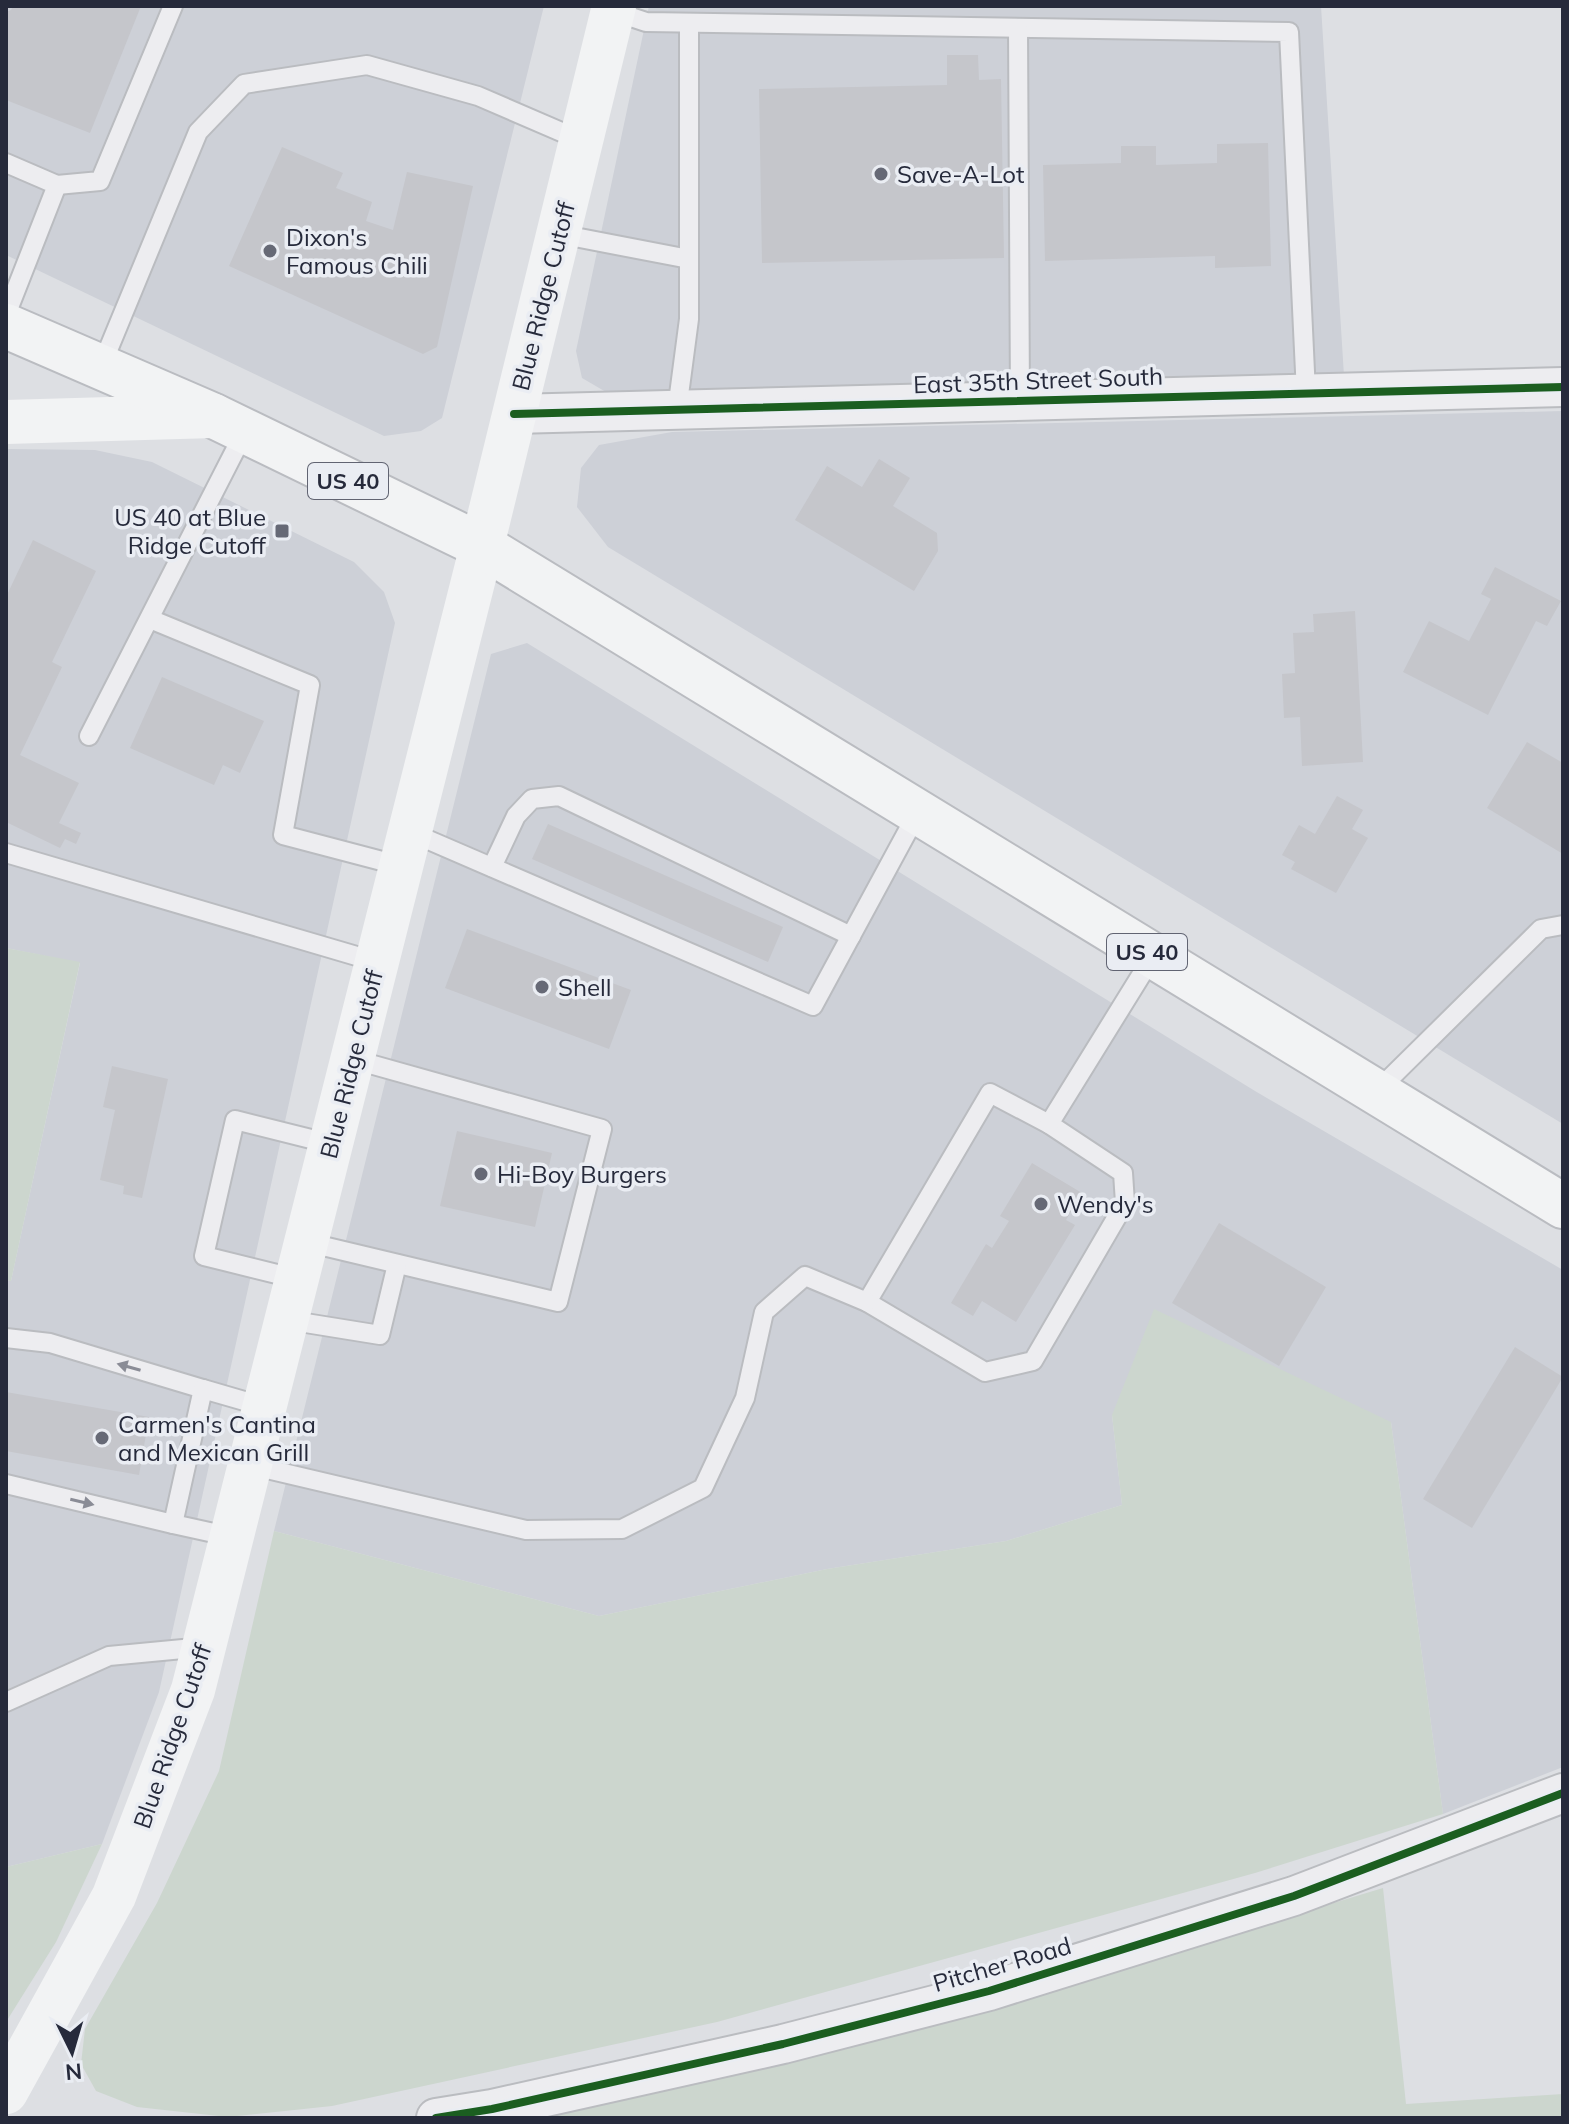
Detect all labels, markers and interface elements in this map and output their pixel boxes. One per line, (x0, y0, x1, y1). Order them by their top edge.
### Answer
place label: Save-A-Lot (897, 159, 1024, 189)
marker: Save-A-Lot (872, 165, 890, 183)
street label: Blue Ridge Cutoff (505, 198, 581, 393)
place label: Dixon's Famous Chili (286, 222, 428, 280)
marker: Dixon's Famous Chili (261, 242, 279, 260)
street label: East 35th Street South (913, 361, 1163, 399)
road number: US 40 (308, 463, 388, 499)
place label: US 40 at Blue Ridge Cutoff (114, 502, 267, 560)
marker: US 40 at Blue Ridge Cutoff (273, 522, 291, 540)
road number: US 40 (1107, 934, 1187, 970)
street label: Blue Ridge Cutoff (313, 966, 389, 1161)
place label: Shell (558, 972, 612, 1002)
marker: Shell (533, 978, 551, 996)
place label: Hi-Boy Burgers (497, 1159, 667, 1189)
marker: Hi-Boy Burgers (472, 1165, 490, 1183)
place label: Wendy's (1057, 1189, 1154, 1219)
marker: Wendy's (1032, 1195, 1050, 1213)
one-way arrow (116, 1360, 140, 1373)
place label: Carmen's Cantina and Mexican Grill (118, 1409, 316, 1467)
marker: Carmen's Cantina and Mexican Grill (93, 1429, 111, 1447)
one-way arrow (70, 1496, 95, 1509)
street label: Blue Ridge Cutoff (126, 1639, 218, 1832)
street label: Pitcher Road (929, 1930, 1075, 1998)
north arrow (32, 2012, 112, 2092)
text: N (64, 2057, 83, 2087)

